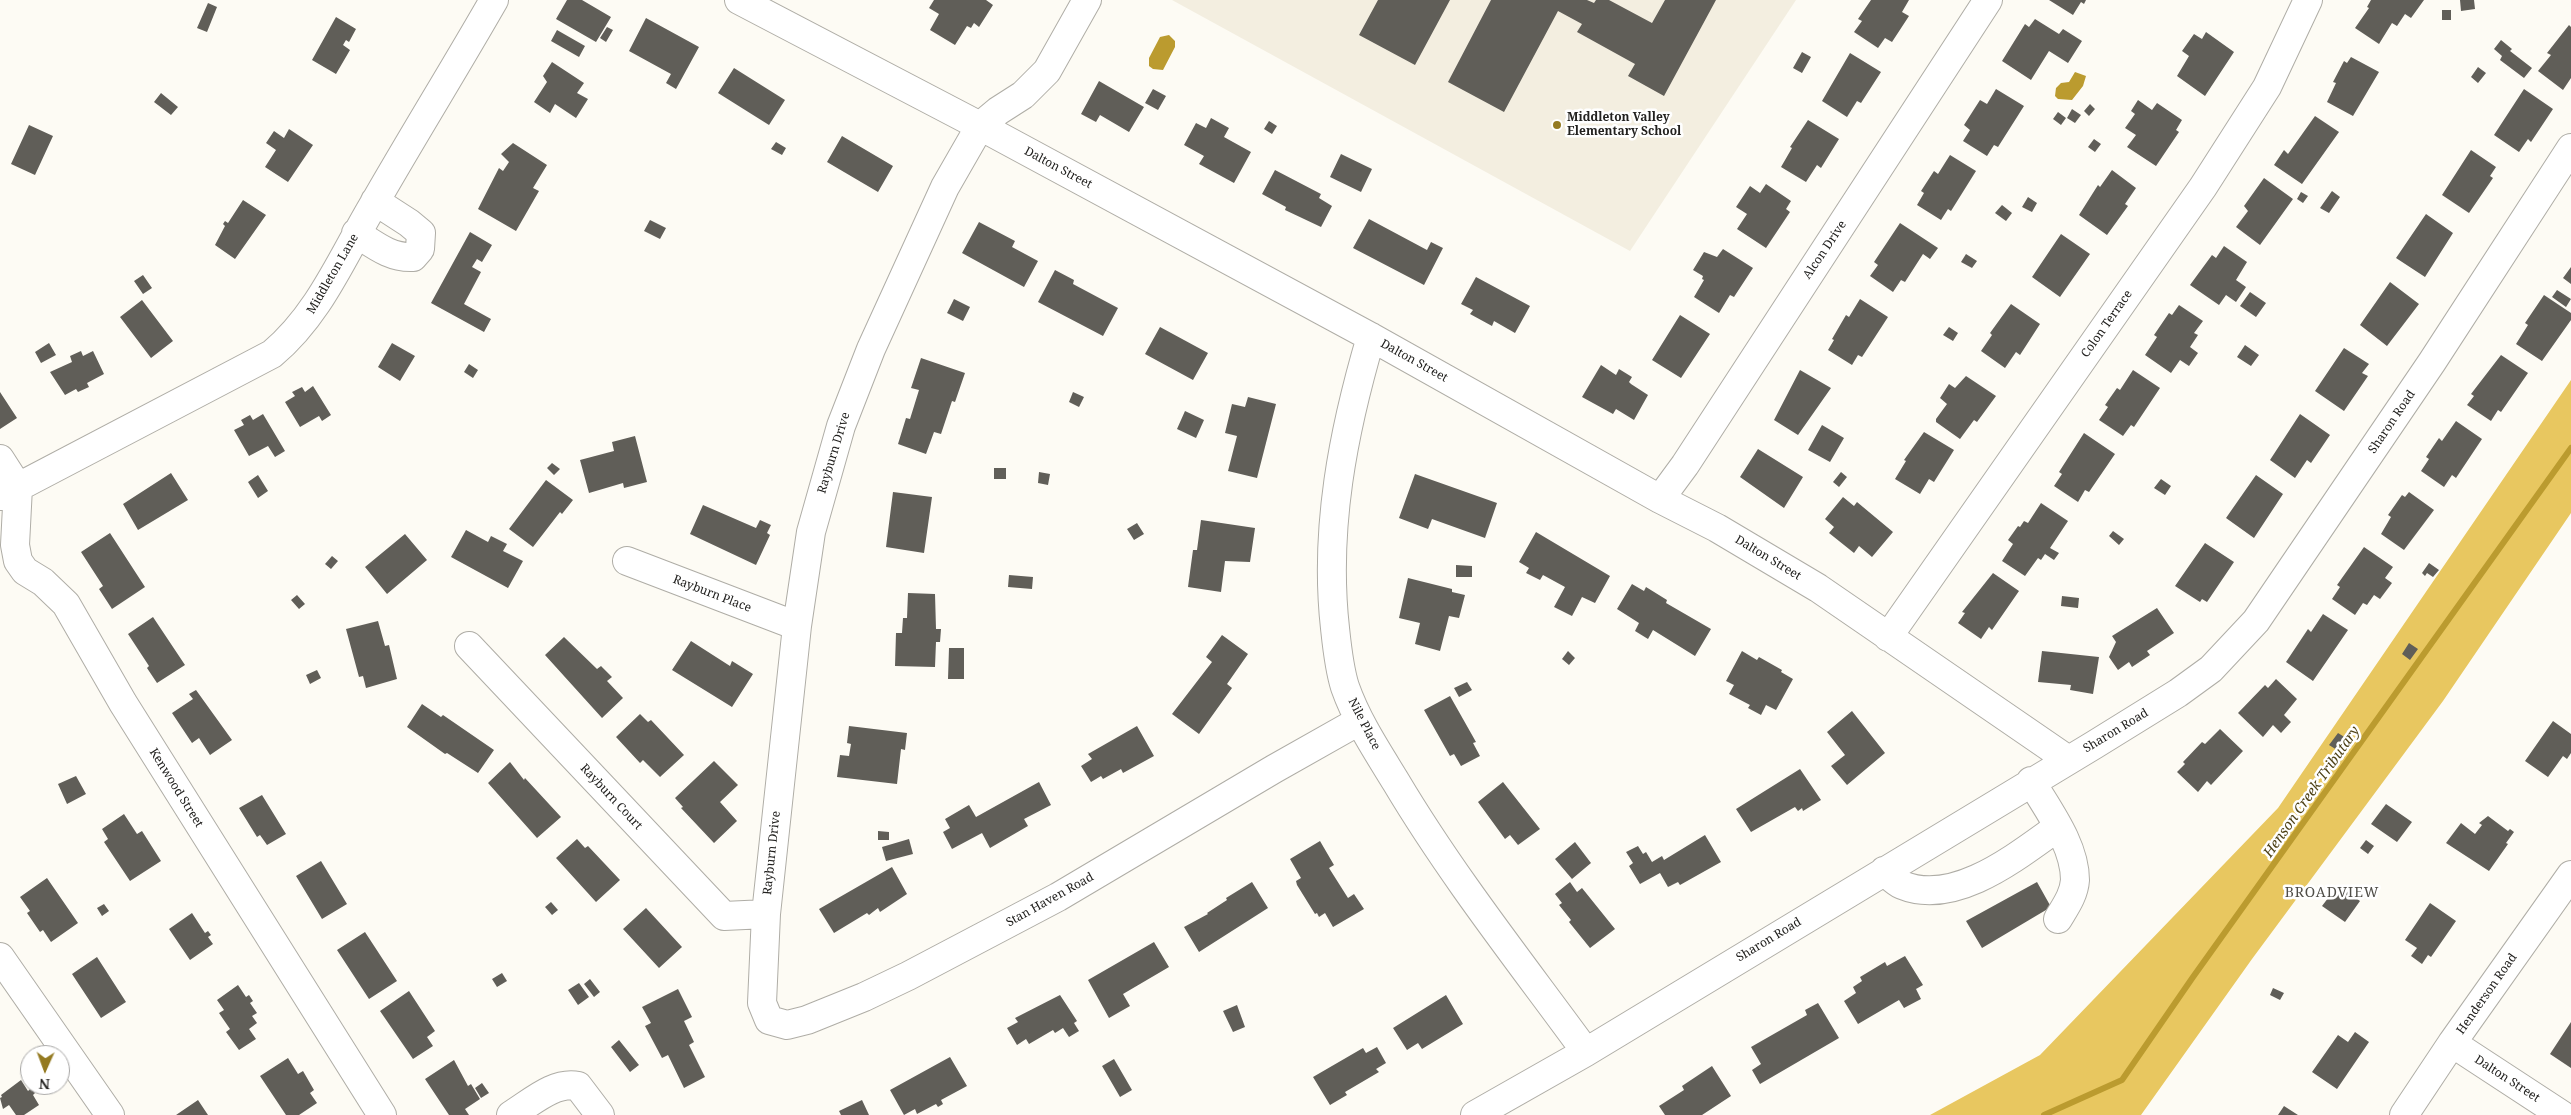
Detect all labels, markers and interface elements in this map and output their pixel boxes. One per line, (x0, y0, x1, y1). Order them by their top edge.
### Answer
place label: Middleton Valley Elementary School (1567, 111, 1681, 139)
marker: Middleton Valley Elementary School (1551, 119, 1563, 131)
street label: Dalton Street (1022, 144, 1094, 192)
street label: Alcon Drive (1800, 218, 1850, 282)
street label: Middleton Lane (304, 231, 362, 317)
street label: Colon Terrace (2078, 287, 2136, 361)
street label: Dalton Street (1378, 337, 1450, 385)
street label: Sharon Road (2366, 388, 2418, 456)
street label: Rayburn Drive (815, 411, 853, 495)
street label: Dalton Street (1732, 533, 1804, 583)
street label: Rayburn Place (671, 572, 753, 616)
street label: Nile Place (1345, 696, 1383, 752)
street label: Sharon Road (2081, 706, 2151, 756)
water label: Henson Creek Tributary (2260, 723, 2364, 861)
street label: Kenwood Street (146, 746, 206, 830)
street label: Rayburn Court (577, 761, 645, 833)
street label: Rayburn Drive (760, 810, 784, 896)
street label: Stan Haven Road (1004, 870, 1096, 930)
district label: BROADVIEW (2284, 885, 2380, 901)
street label: Sharon Road (1734, 915, 1804, 965)
street label: Henderson Road (2454, 951, 2520, 1037)
north arrow (20, 1045, 70, 1095)
street label: Dalton Street (2472, 1053, 2542, 1105)
text: N (39, 1075, 50, 1094)

